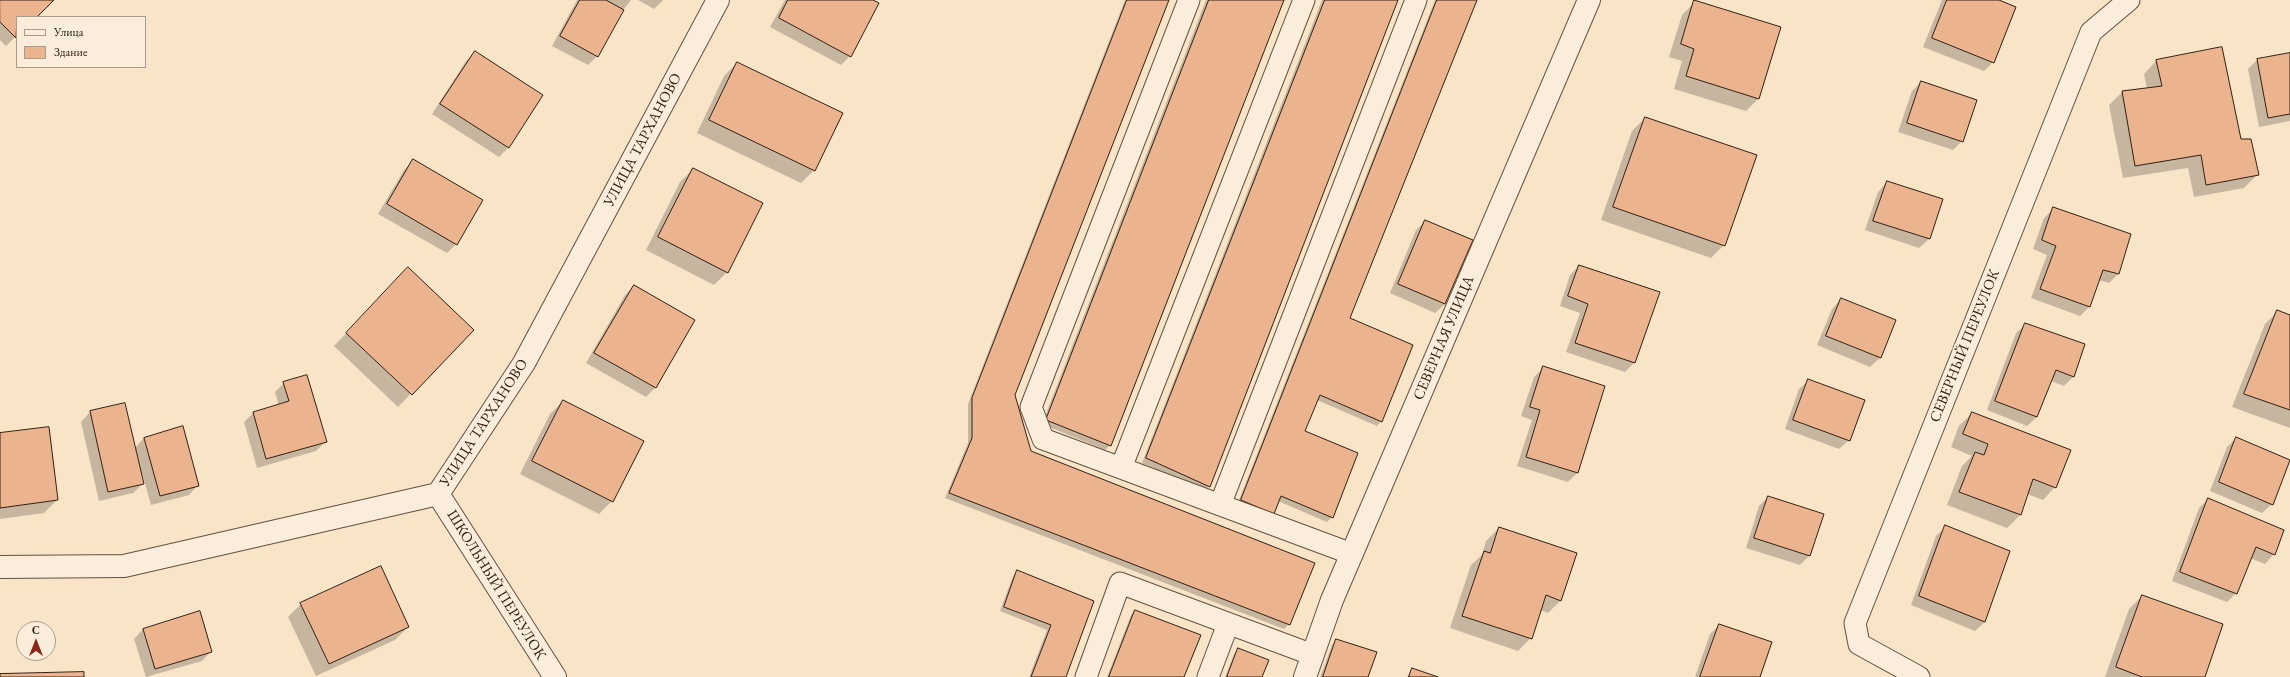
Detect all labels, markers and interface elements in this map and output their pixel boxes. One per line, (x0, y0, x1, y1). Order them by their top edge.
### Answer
legend (16, 16, 146, 68)
text: Улица (54, 24, 84, 40)
text: Здание (54, 44, 88, 60)
street label: УЛИЦА ТАРХАНОВО (600, 70, 686, 210)
street label: СЕВЕРНЫЙ ПЕРЕУЛОК (1926, 267, 2004, 425)
street label: СЕВЕРНАЯ УЛИЦА (1410, 273, 1478, 403)
street label: УЛИЦА ТАРХАНОВО (436, 356, 532, 490)
street label: ШКОЛЬНЫЙ ПЕРЕУЛОК (442, 507, 550, 663)
north arrow (16, 621, 56, 661)
text: С (32, 623, 40, 637)

